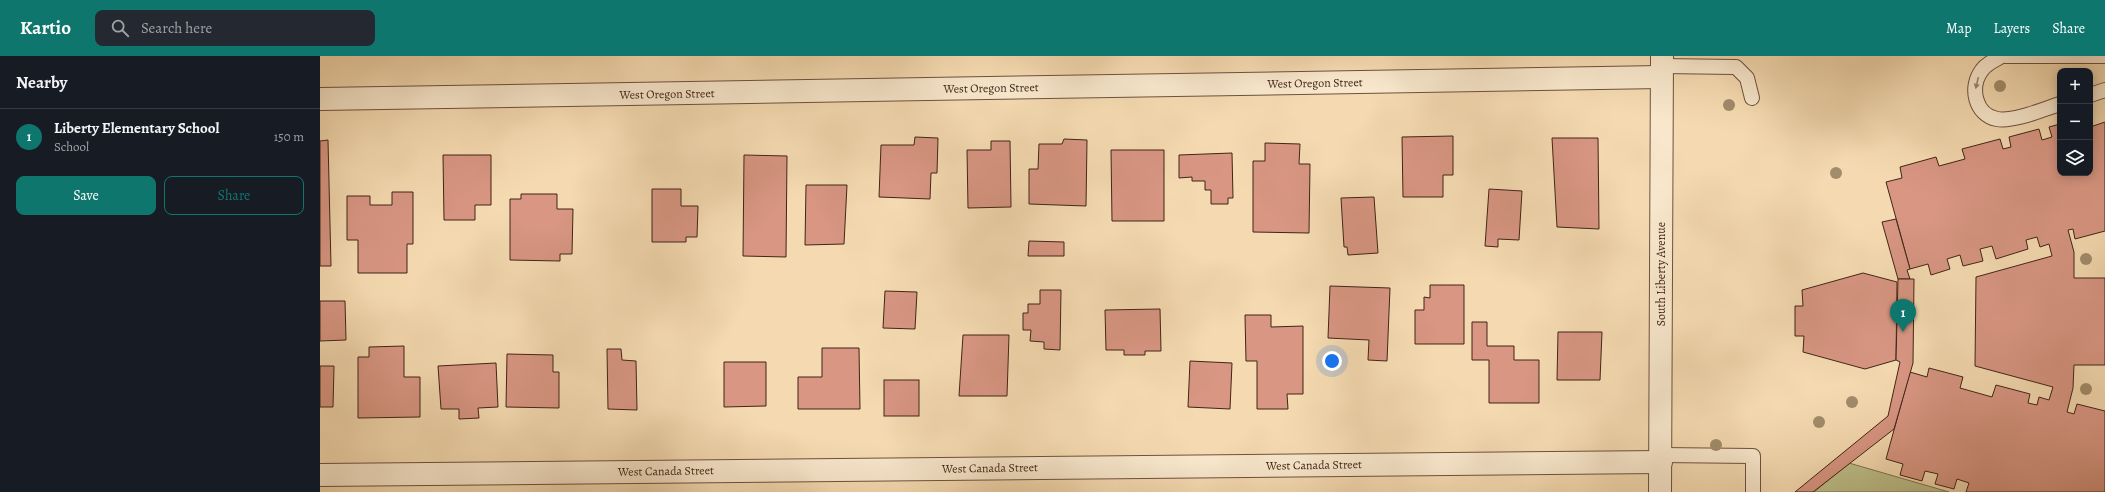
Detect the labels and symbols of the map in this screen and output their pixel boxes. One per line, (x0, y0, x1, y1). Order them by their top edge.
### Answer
street label: West Oregon Street (1266, 74, 1363, 92)
one-way arrow (1974, 77, 1980, 89)
street label: West Oregon Street (942, 79, 1039, 97)
street label: West Oregon Street (618, 85, 715, 103)
street label: South Liberty Avenue (1653, 222, 1669, 326)
pin: 1 (1890, 299, 1916, 332)
your location (1322, 351, 1342, 371)
street label: West Canada Street (1265, 456, 1362, 474)
street label: West Canada Street (941, 459, 1038, 477)
street label: West Canada Street (617, 462, 714, 480)

